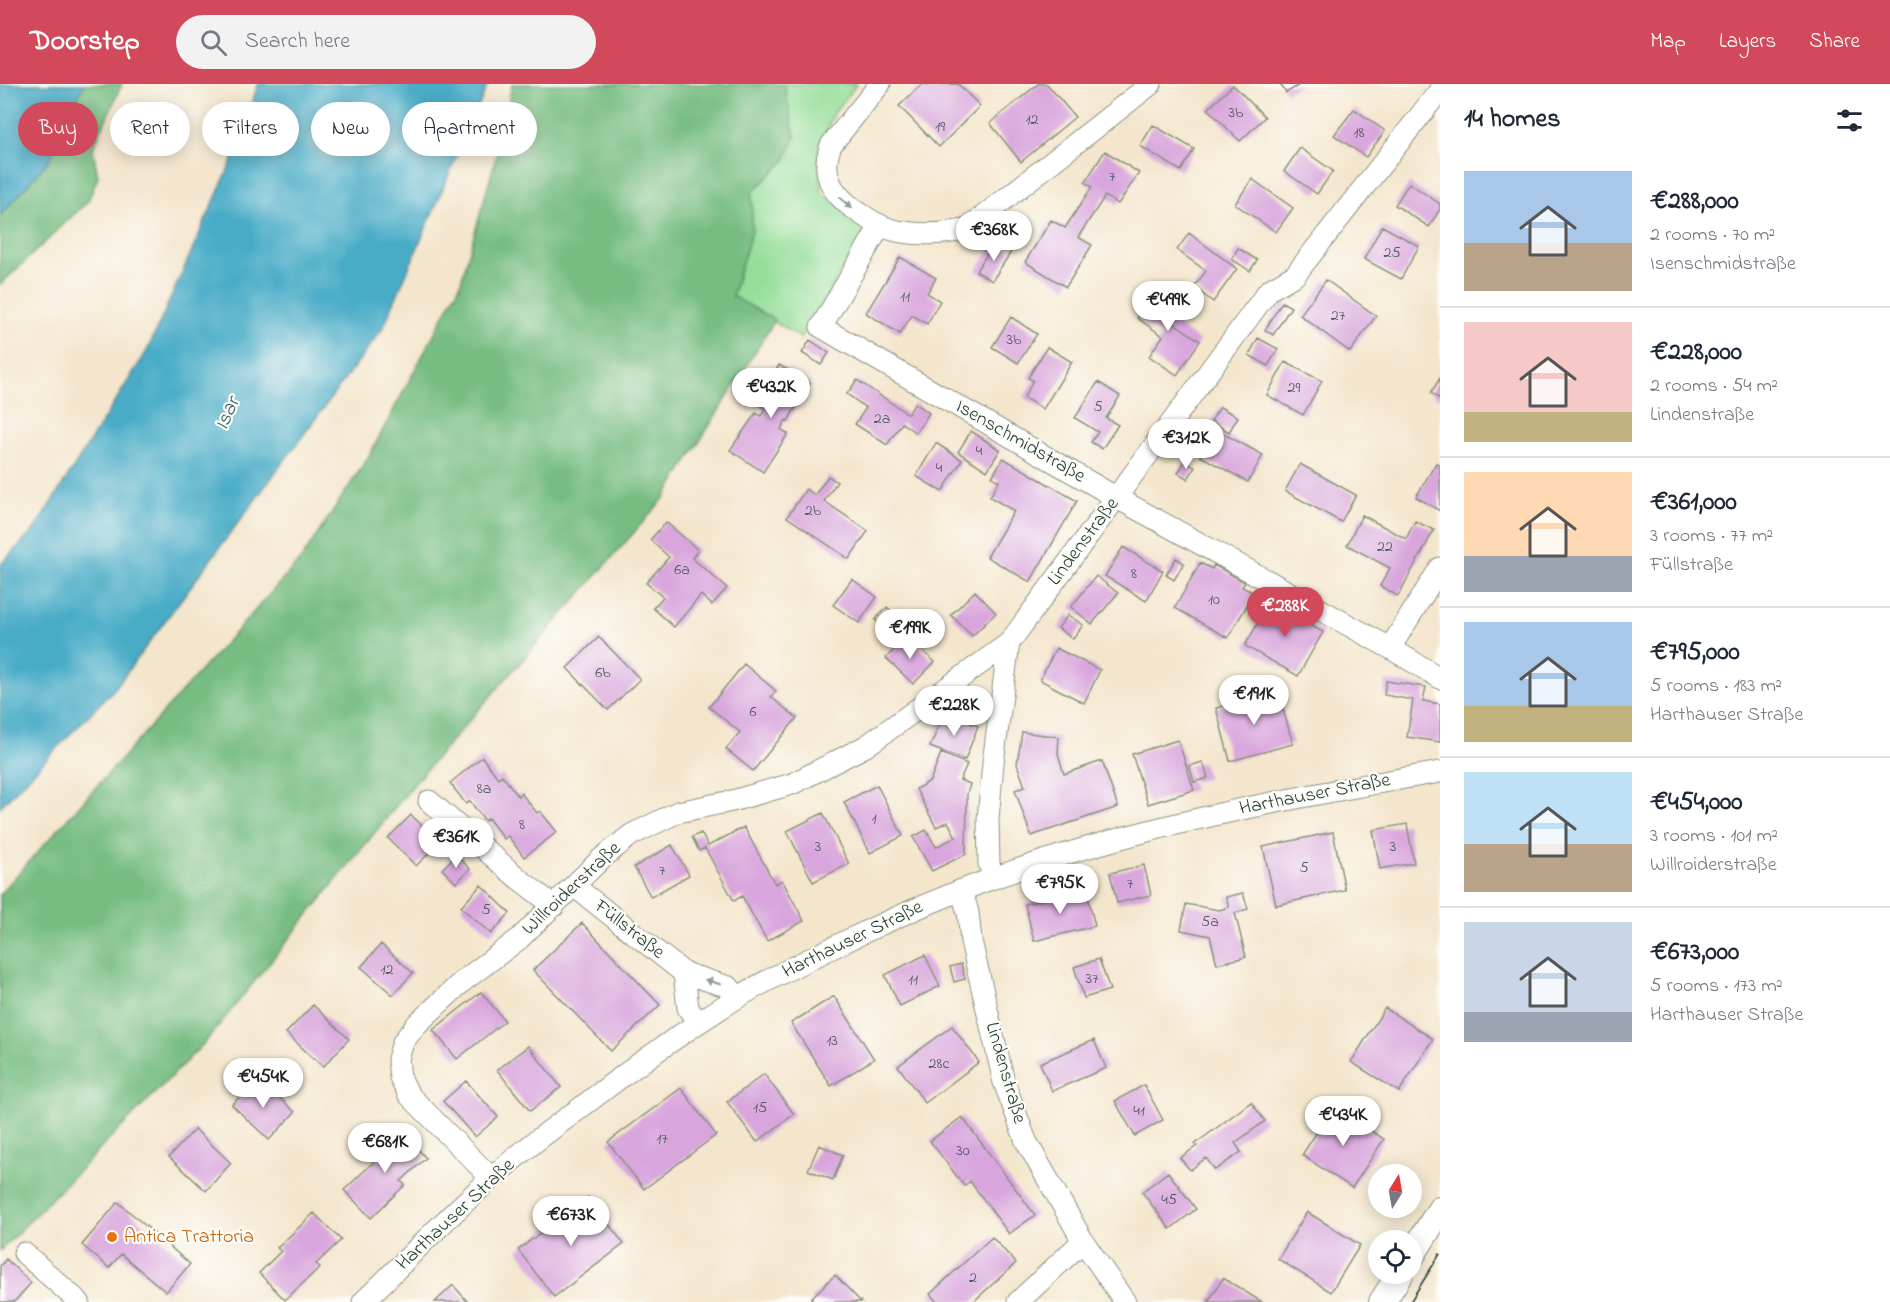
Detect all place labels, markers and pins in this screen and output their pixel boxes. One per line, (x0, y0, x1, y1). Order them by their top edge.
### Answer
pin: €368K (952, 211, 1036, 262)
pin: €499K (1126, 281, 1210, 332)
pin: €432K (729, 368, 813, 419)
pin: €312K (1144, 419, 1228, 470)
pin: €288K (1243, 587, 1327, 638)
pin: €199K (868, 609, 952, 660)
pin: €191K (1212, 675, 1296, 726)
pin: €228K (912, 686, 996, 737)
pin: €361K (414, 818, 498, 869)
pin: €795K (1018, 864, 1102, 915)
pin: €454K (221, 1058, 305, 1109)
pin: €434K (1301, 1096, 1385, 1147)
pin: €681K (343, 1123, 427, 1174)
pin: €673K (529, 1196, 613, 1247)
place label: Antica Trattoria (124, 1223, 254, 1252)
marker: Antica Trattoria (105, 1230, 119, 1244)

